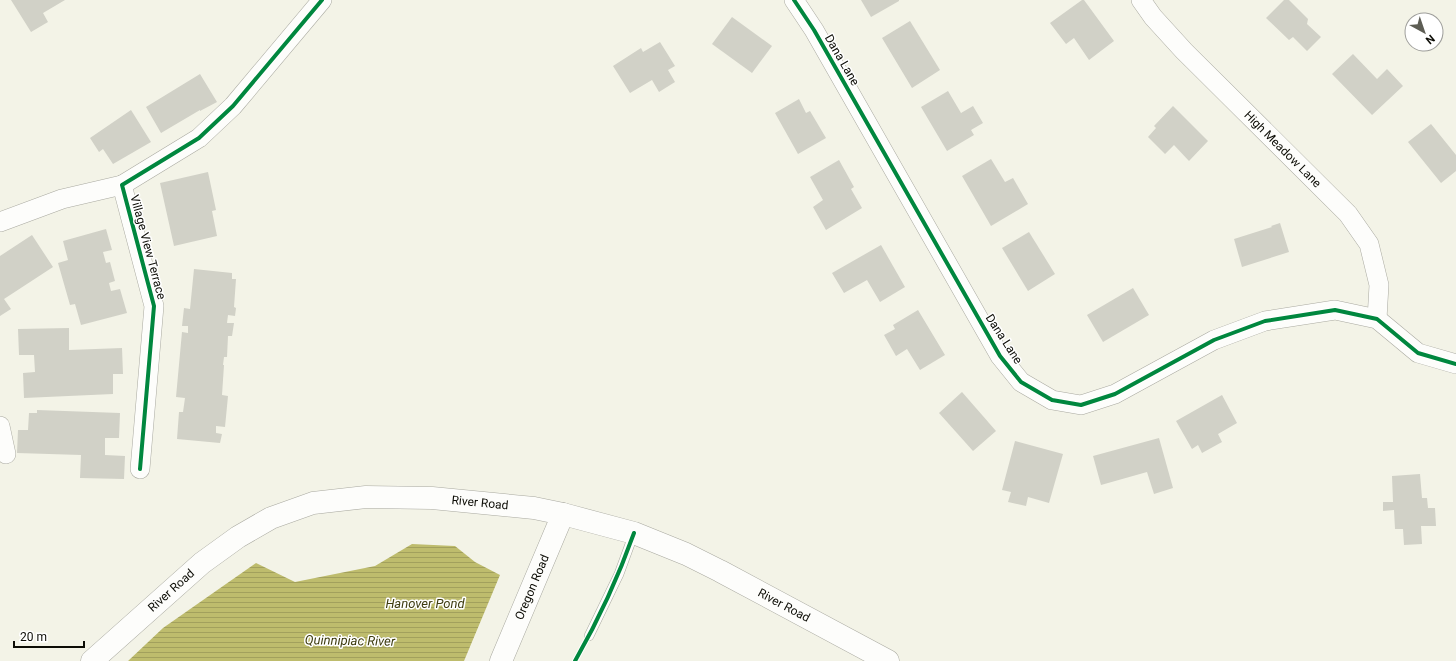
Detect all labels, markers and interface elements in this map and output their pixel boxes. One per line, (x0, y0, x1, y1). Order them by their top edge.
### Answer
north arrow (1404, 12, 1444, 52)
street label: Dana Lane (822, 32, 862, 88)
text: N (1423, 32, 1437, 47)
street label: High Meadow Lane (1241, 108, 1324, 190)
street label: Village View Terrace (127, 193, 169, 301)
street label: Dana Lane (983, 311, 1025, 367)
street label: River Road (451, 493, 509, 512)
street label: Oregon Road (512, 553, 552, 622)
street label: River Road (145, 566, 197, 615)
street label: River Road (755, 586, 812, 625)
water label: Hanover Pond (385, 596, 465, 611)
scale bar (14, 623, 84, 649)
text: 20 m (20, 630, 47, 644)
water label: Quinnipiac River (305, 632, 396, 649)

